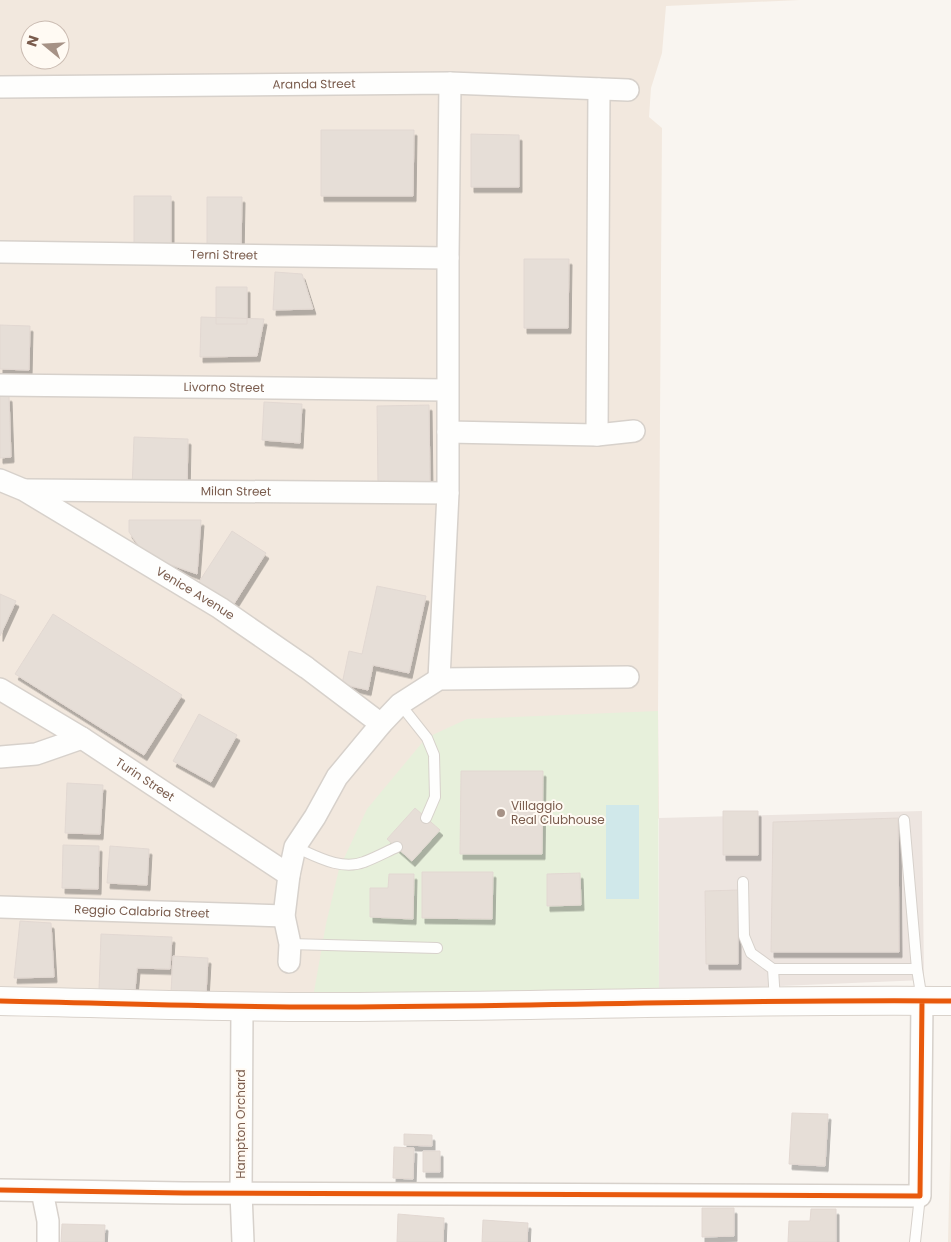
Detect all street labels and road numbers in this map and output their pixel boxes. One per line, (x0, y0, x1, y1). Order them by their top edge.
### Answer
street label: Aranda Street (272, 75, 356, 93)
street label: Terni Street (190, 246, 258, 263)
street label: Livorno Street (183, 378, 264, 396)
street label: Milan Street (201, 482, 271, 500)
street label: Venice Avenue (153, 562, 238, 624)
street label: Turin Street (112, 753, 178, 805)
street label: Reggio Calabria Street (74, 900, 210, 922)
street label: Hampton Orchard (232, 1069, 249, 1179)

